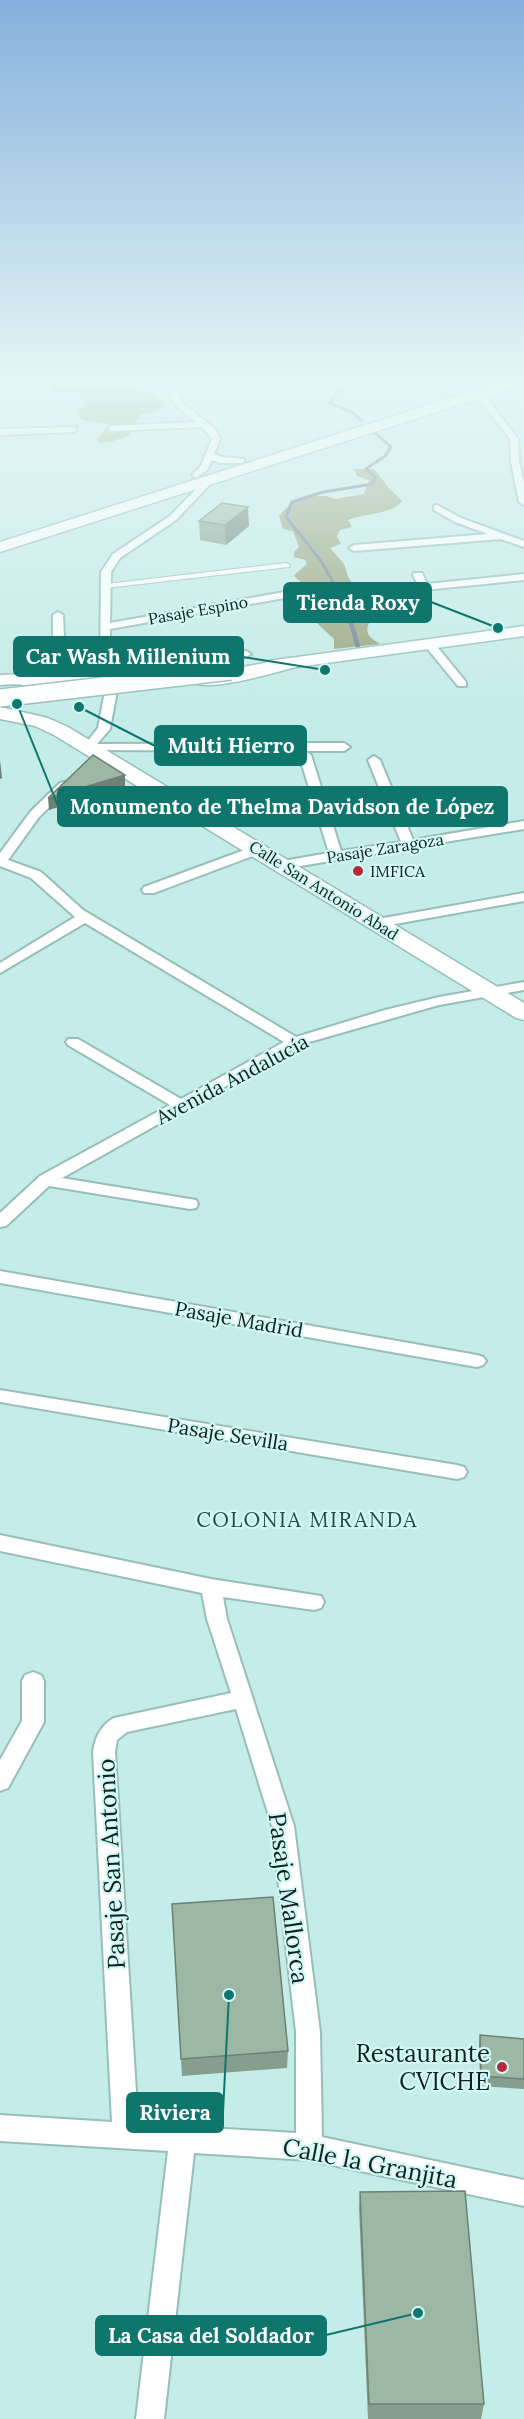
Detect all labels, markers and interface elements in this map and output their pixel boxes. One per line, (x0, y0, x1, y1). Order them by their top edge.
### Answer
callout: Tienda Roxy (284, 583, 431, 622)
text: Tienda Roxy (296, 589, 420, 616)
street label: Pasaje Espino (147, 591, 249, 629)
callout: Car Wash Millenium (14, 637, 243, 676)
text: Car Wash Millenium (26, 643, 230, 670)
callout: Multi Hierro (155, 726, 306, 765)
text: Multi Hierro (167, 732, 295, 759)
callout: Monumento de Thelma Davidson de López (58, 787, 507, 826)
text: Monumento de Thelma Davidson de López (70, 793, 495, 820)
street label: Pasaje Zaragoza (325, 829, 445, 867)
street label: Calle San Antonio Abad (246, 836, 403, 944)
place label: IMFICA (370, 861, 426, 881)
marker: IMFICA (351, 864, 365, 878)
street label: Avenida Andalucía (151, 1028, 313, 1130)
street label: Pasaje Madrid (173, 1295, 305, 1343)
street label: Pasaje Sevilla (166, 1412, 290, 1456)
district label: COLONIA MIRANDA (196, 1506, 418, 1533)
street label: Pasaje San Antonio (90, 1758, 132, 1970)
street label: Pasaje Mallorca (262, 1810, 316, 1986)
place label: Restaurante CVICHE (356, 2038, 490, 2097)
marker: Restaurante CVICHE (495, 2060, 509, 2074)
callout: Riviera (127, 2093, 223, 2132)
text: Riviera (139, 2099, 211, 2126)
street label: Calle la Granjita (280, 2131, 460, 2195)
callout: La Casa del Soldador (96, 2316, 326, 2355)
text: La Casa del Soldador (108, 2322, 314, 2349)

